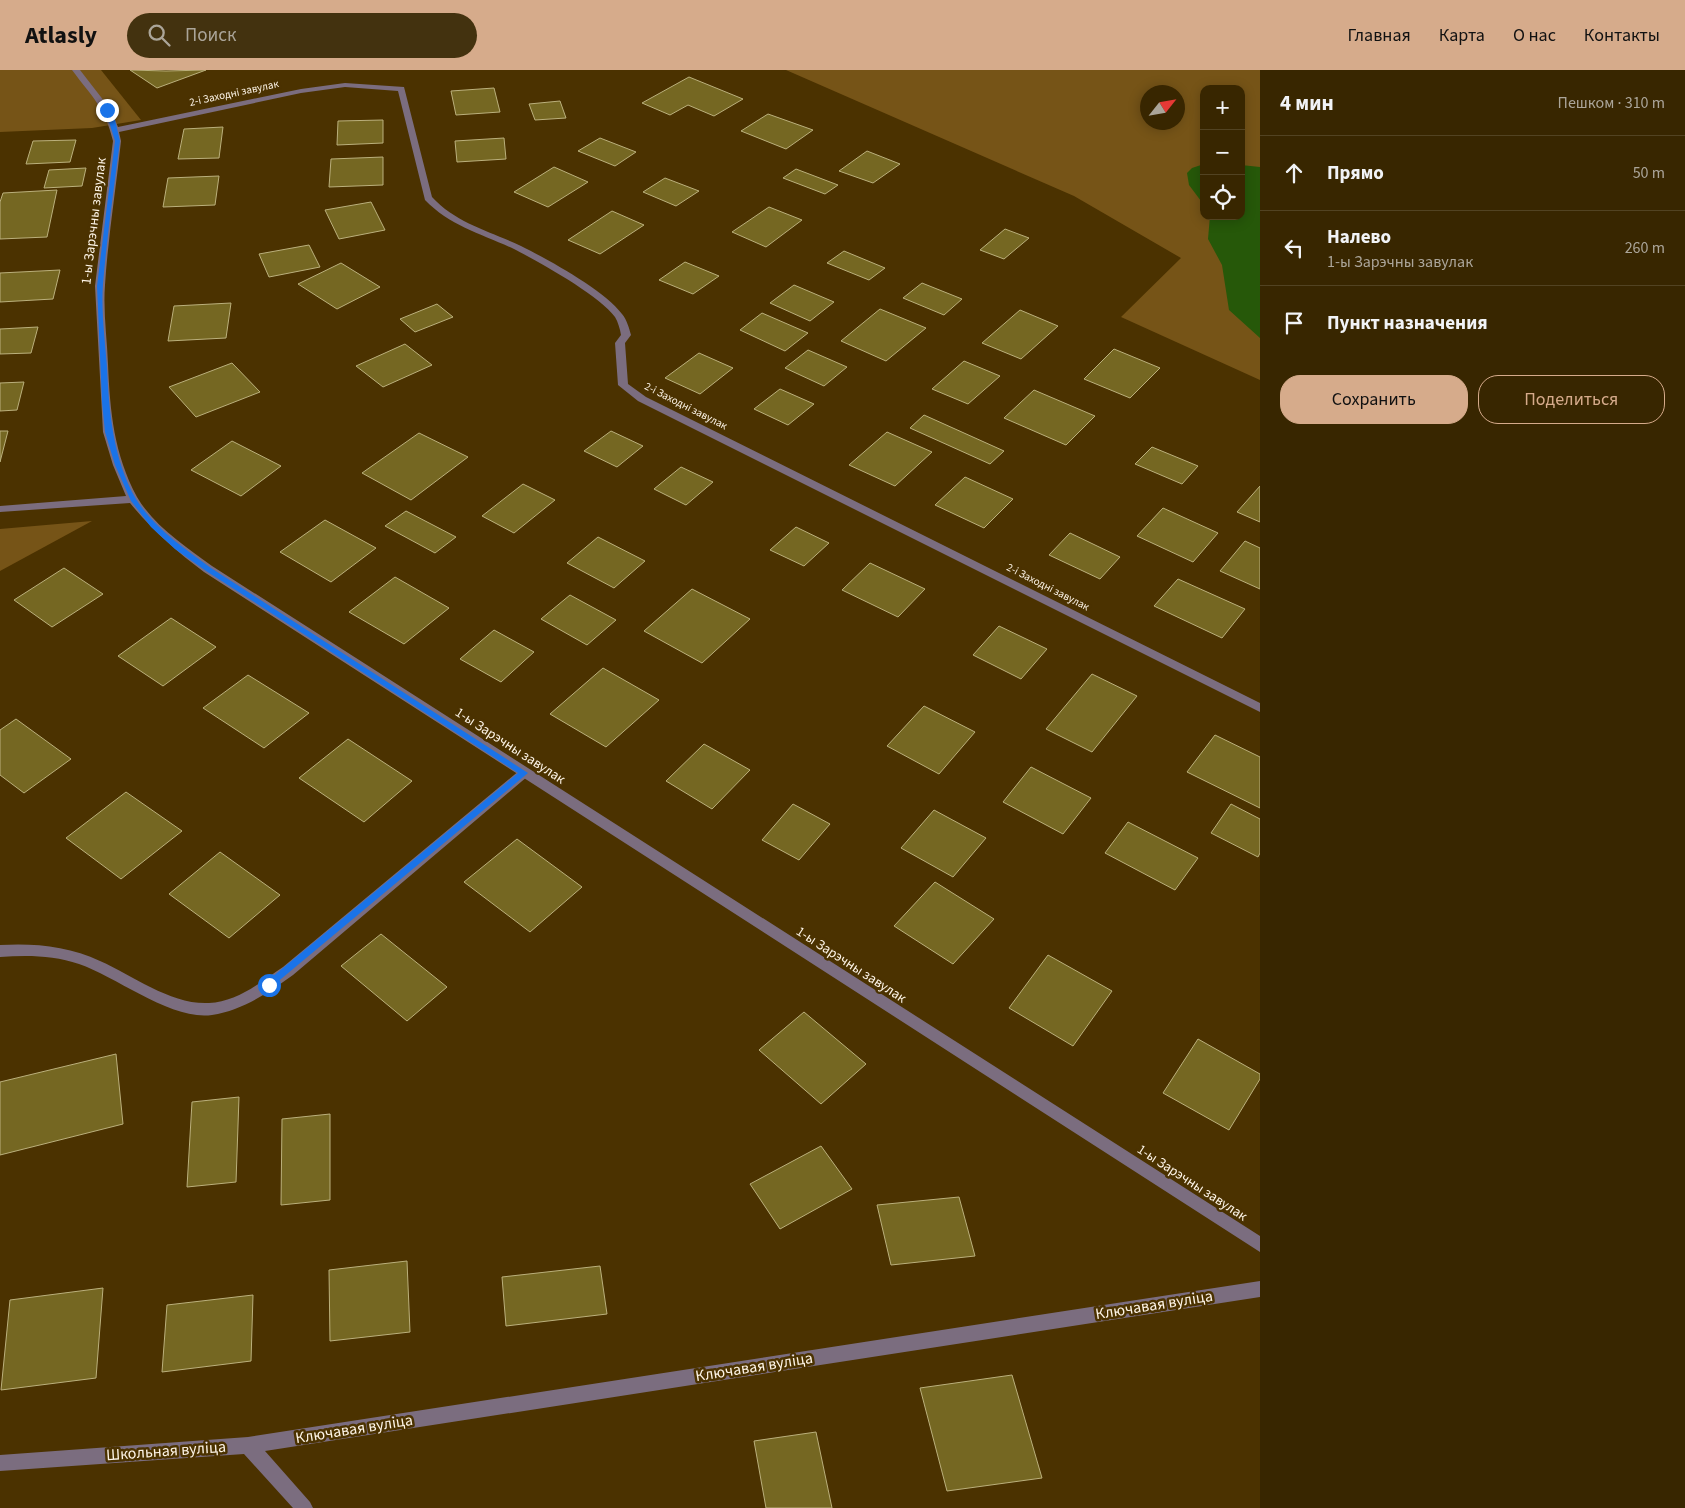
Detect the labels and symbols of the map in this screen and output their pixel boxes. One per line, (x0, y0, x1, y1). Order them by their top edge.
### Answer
street label: 2-і Заходні завулак (188, 76, 281, 110)
north arrow (1140, 85, 1185, 130)
route end (96, 99, 119, 122)
street label: 1-ы Зарэчны завулак (76, 156, 112, 286)
street label: 2-і Заходні завулак (642, 379, 730, 434)
street label: 2-і Заходні завулак (1004, 560, 1092, 615)
street label: 1-ы Зарэчны завулак (451, 703, 569, 789)
street label: 1-ы Зарэчны завулак (792, 922, 910, 1008)
route start (258, 974, 281, 997)
street label: 1-ы Зарэчны завулак (1133, 1140, 1251, 1226)
street label: Ключавая вуліца (1094, 1285, 1214, 1325)
street label: Ключавая вуліца (694, 1347, 814, 1387)
street label: Ключавая вуліца (294, 1409, 414, 1449)
street label: Школьная вуліца (105, 1436, 227, 1466)

